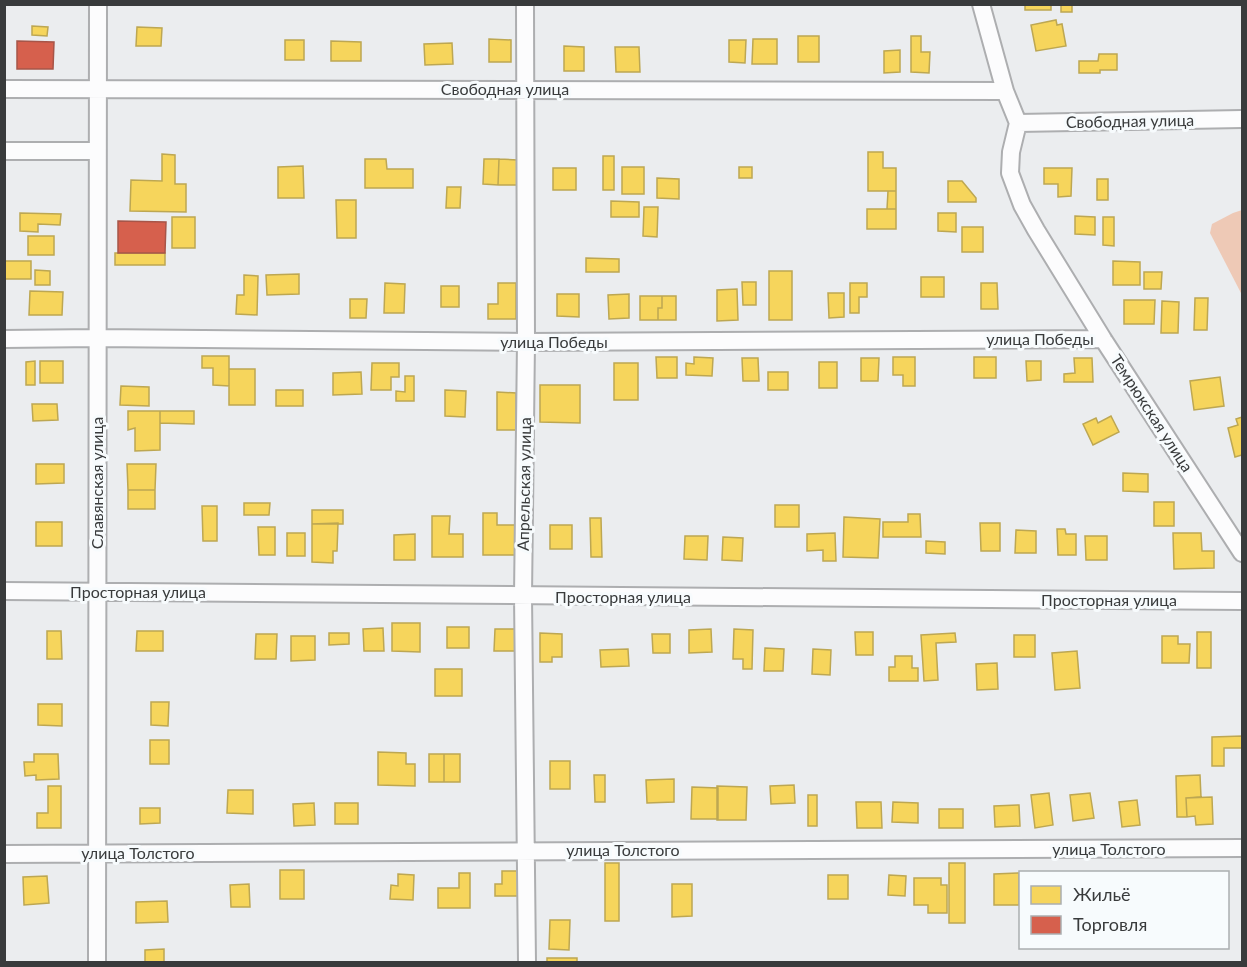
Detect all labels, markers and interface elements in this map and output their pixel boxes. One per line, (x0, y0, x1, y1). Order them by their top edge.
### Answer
street label: Свободная улица (441, 79, 569, 98)
street label: Свободная улица (1066, 110, 1194, 131)
street label: улица Победы (986, 329, 1094, 348)
street label: улица Победы (500, 332, 608, 351)
street label: Темрюкская улица (1107, 350, 1197, 475)
street label: Славянская улица (87, 417, 106, 549)
street label: Апрельская улица (513, 417, 534, 551)
street label: Просторная улица (70, 582, 206, 601)
street label: Просторная улица (555, 587, 691, 606)
street label: Просторная улица (1041, 590, 1177, 609)
street label: улица Толстого (1052, 839, 1166, 858)
street label: улица Толстого (566, 840, 680, 859)
street label: улица Толстого (81, 843, 195, 862)
legend (1019, 871, 1229, 949)
text: Жильё (1073, 883, 1131, 905)
text: Торговля (1073, 913, 1147, 935)

